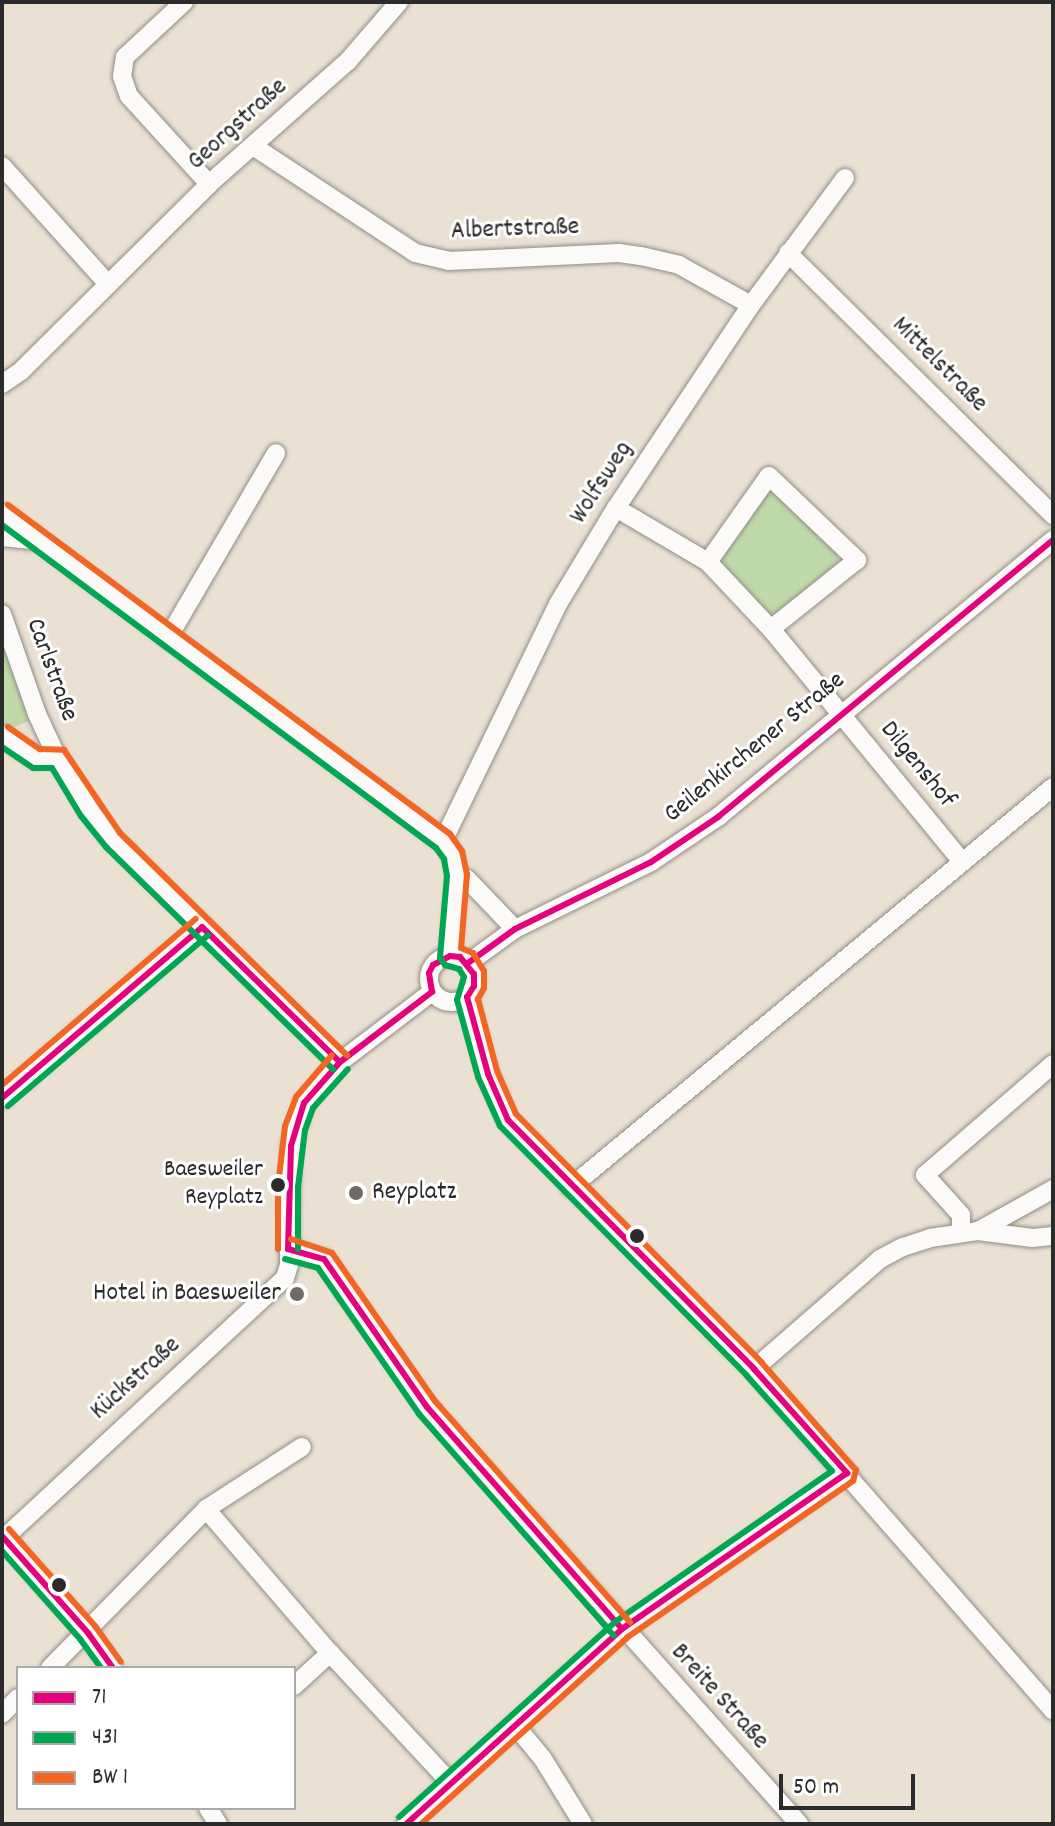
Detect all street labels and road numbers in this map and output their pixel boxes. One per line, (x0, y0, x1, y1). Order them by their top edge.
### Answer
street label: Georgstraße (182, 72, 294, 178)
street label: Albertstraße (450, 212, 580, 248)
street label: Mittelstraße (884, 310, 994, 420)
street label: Wolfsweg (564, 436, 640, 530)
street label: Carlstraße (18, 614, 84, 726)
street label: Geilenkirchener Straße (658, 666, 852, 830)
street label: Dilgenshof (873, 715, 961, 815)
street label: Kückstraße (85, 1330, 187, 1428)
street label: Breite Straße (663, 1638, 775, 1756)

